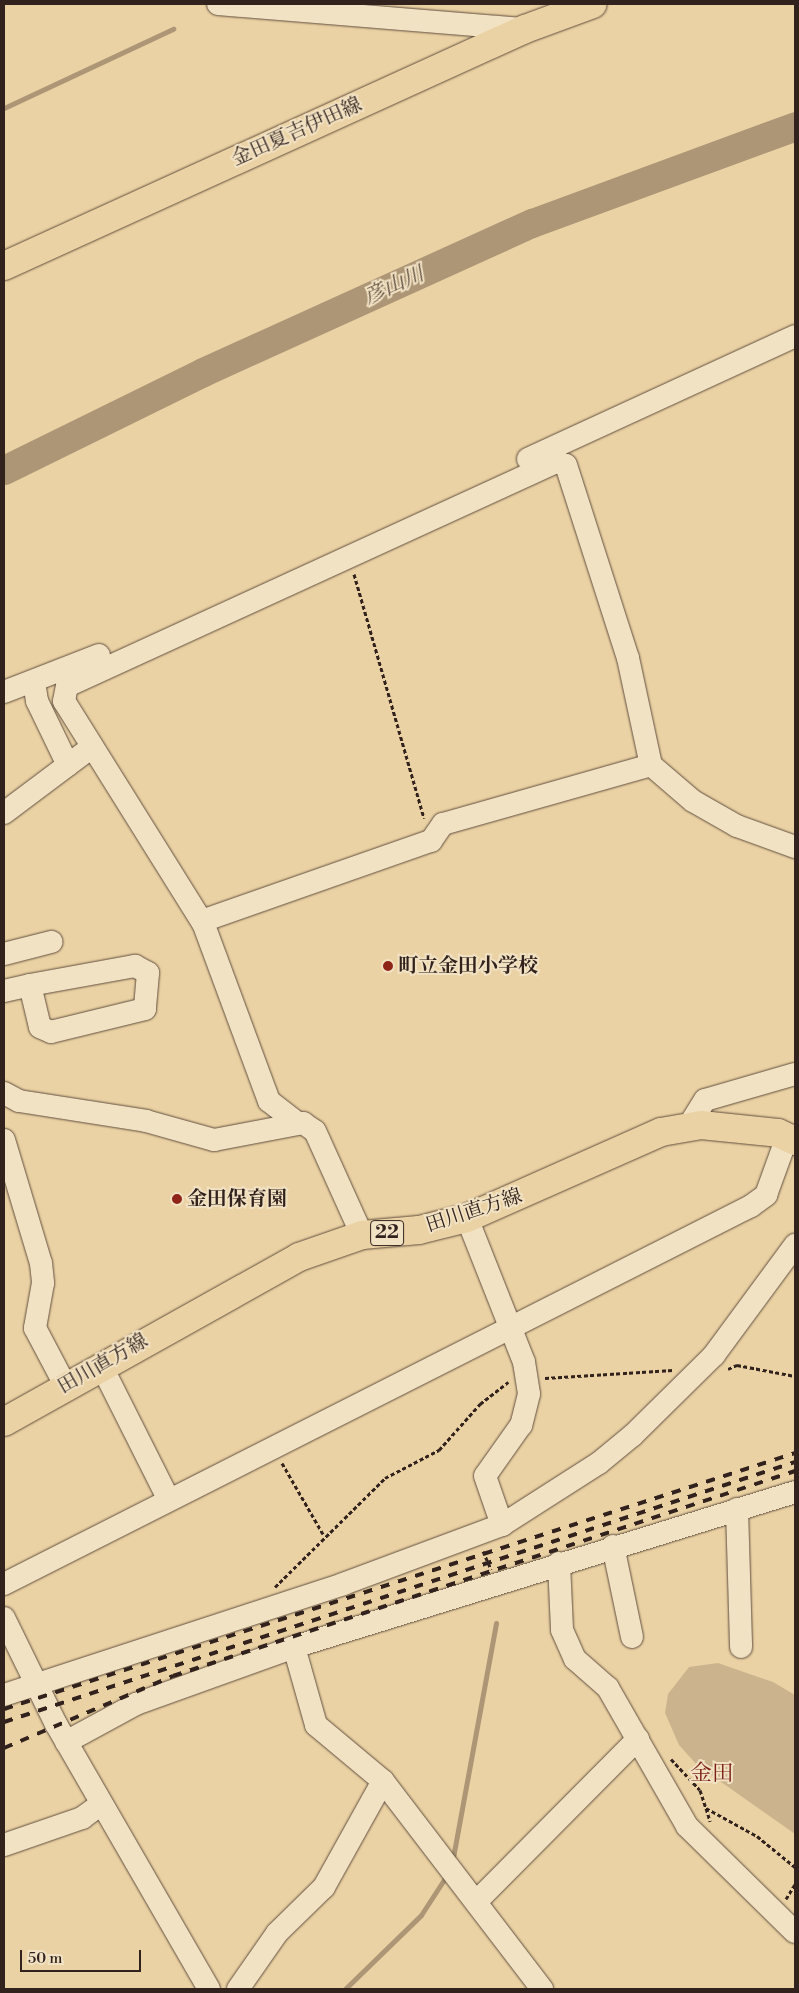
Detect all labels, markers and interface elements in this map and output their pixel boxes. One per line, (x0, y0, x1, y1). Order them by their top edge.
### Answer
street label: 金田夏吉伊田線 (228, 93, 366, 171)
water label: 彦山川 (360, 262, 428, 310)
place label: 町立金田小学校 (398, 954, 538, 978)
marker: 町立金田小学校 (382, 960, 394, 972)
street label: 田川直方線 (423, 1184, 525, 1238)
place label: 金田保育園 (187, 1187, 287, 1211)
marker: 金田保育園 (171, 1193, 183, 1205)
road number: 22 (370, 1216, 404, 1250)
street label: 田川直方線 (54, 1329, 152, 1399)
district label: 金田 (690, 1761, 734, 1787)
scale bar (22, 1940, 144, 1972)
text: 50 m (28, 1949, 62, 1968)

